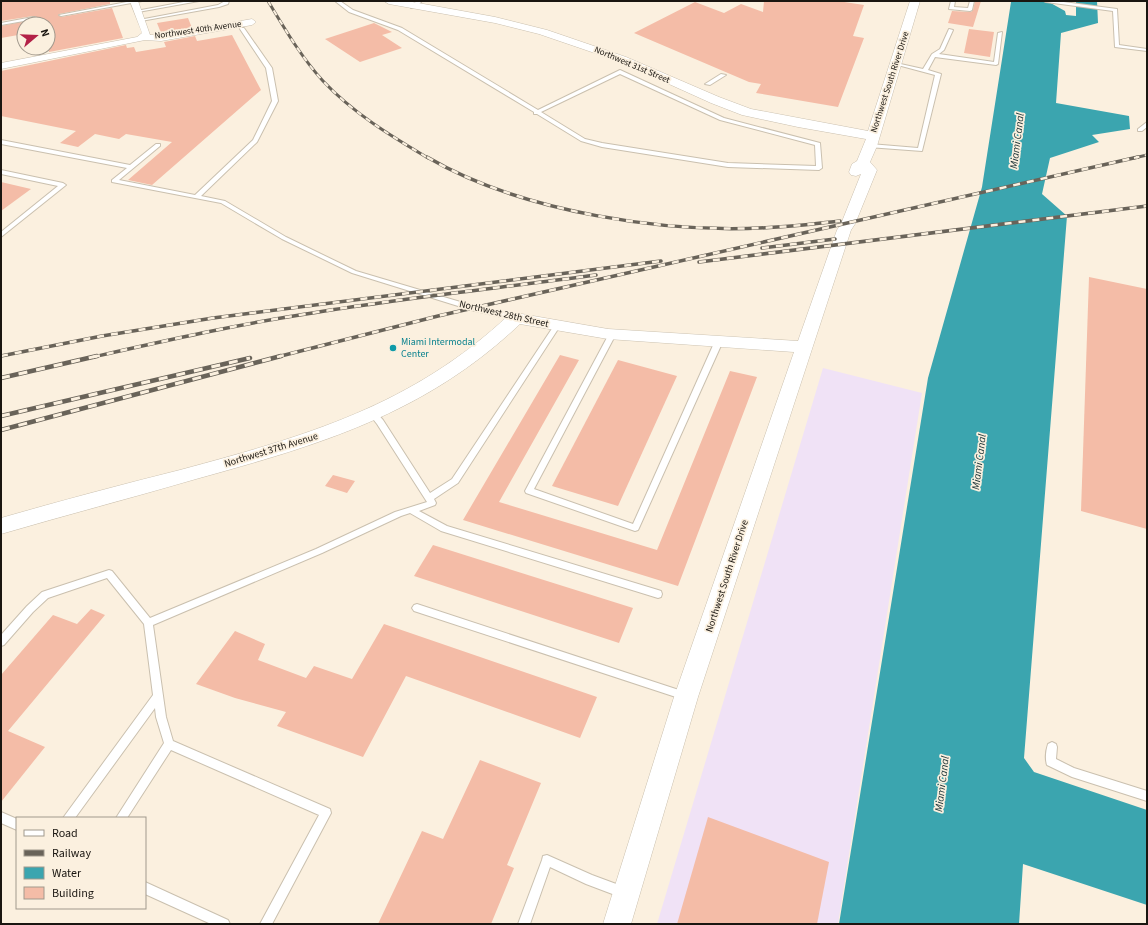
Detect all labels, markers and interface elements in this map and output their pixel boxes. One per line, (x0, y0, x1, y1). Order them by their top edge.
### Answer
north arrow (16, 16, 56, 56)
street label: Northwest 40th Avenue (154, 17, 243, 43)
text: N (37, 27, 53, 39)
street label: Northwest South River Drive (867, 29, 913, 134)
street label: Northwest 31st Street (592, 43, 672, 87)
water label: Miami Canal (1006, 112, 1028, 170)
street label: Northwest 28th Street (458, 297, 551, 331)
place label: Miami Intermodal Center (401, 335, 476, 361)
marker: Miami Intermodal Center (388, 343, 398, 353)
street label: Northwest 37th Avenue (222, 429, 320, 471)
water label: Miami Canal (968, 433, 990, 491)
street label: Northwest South River Drive (702, 518, 752, 634)
water label: Miami Canal (931, 755, 953, 813)
legend (16, 817, 146, 909)
text: Road (52, 825, 78, 842)
text: Railway (52, 845, 91, 862)
text: Water (52, 865, 82, 882)
text: Building (52, 885, 94, 902)

